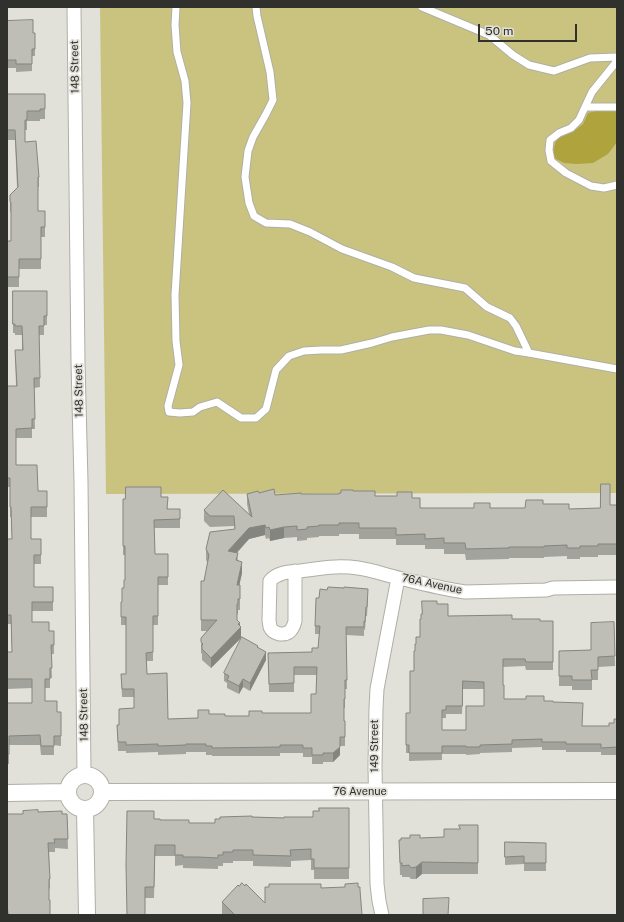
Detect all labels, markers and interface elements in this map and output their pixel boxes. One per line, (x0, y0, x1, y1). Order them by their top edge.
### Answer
scale bar (480, 16, 579, 42)
text: 50 m (485, 24, 513, 38)
street label: 148 Street (68, 40, 82, 94)
street label: 148 Street (72, 364, 86, 418)
street label: 76A Avenue (401, 571, 463, 597)
street label: 148 Street (77, 688, 91, 742)
street label: 149 Street (368, 719, 382, 773)
street label: 76 Avenue (333, 785, 387, 799)

